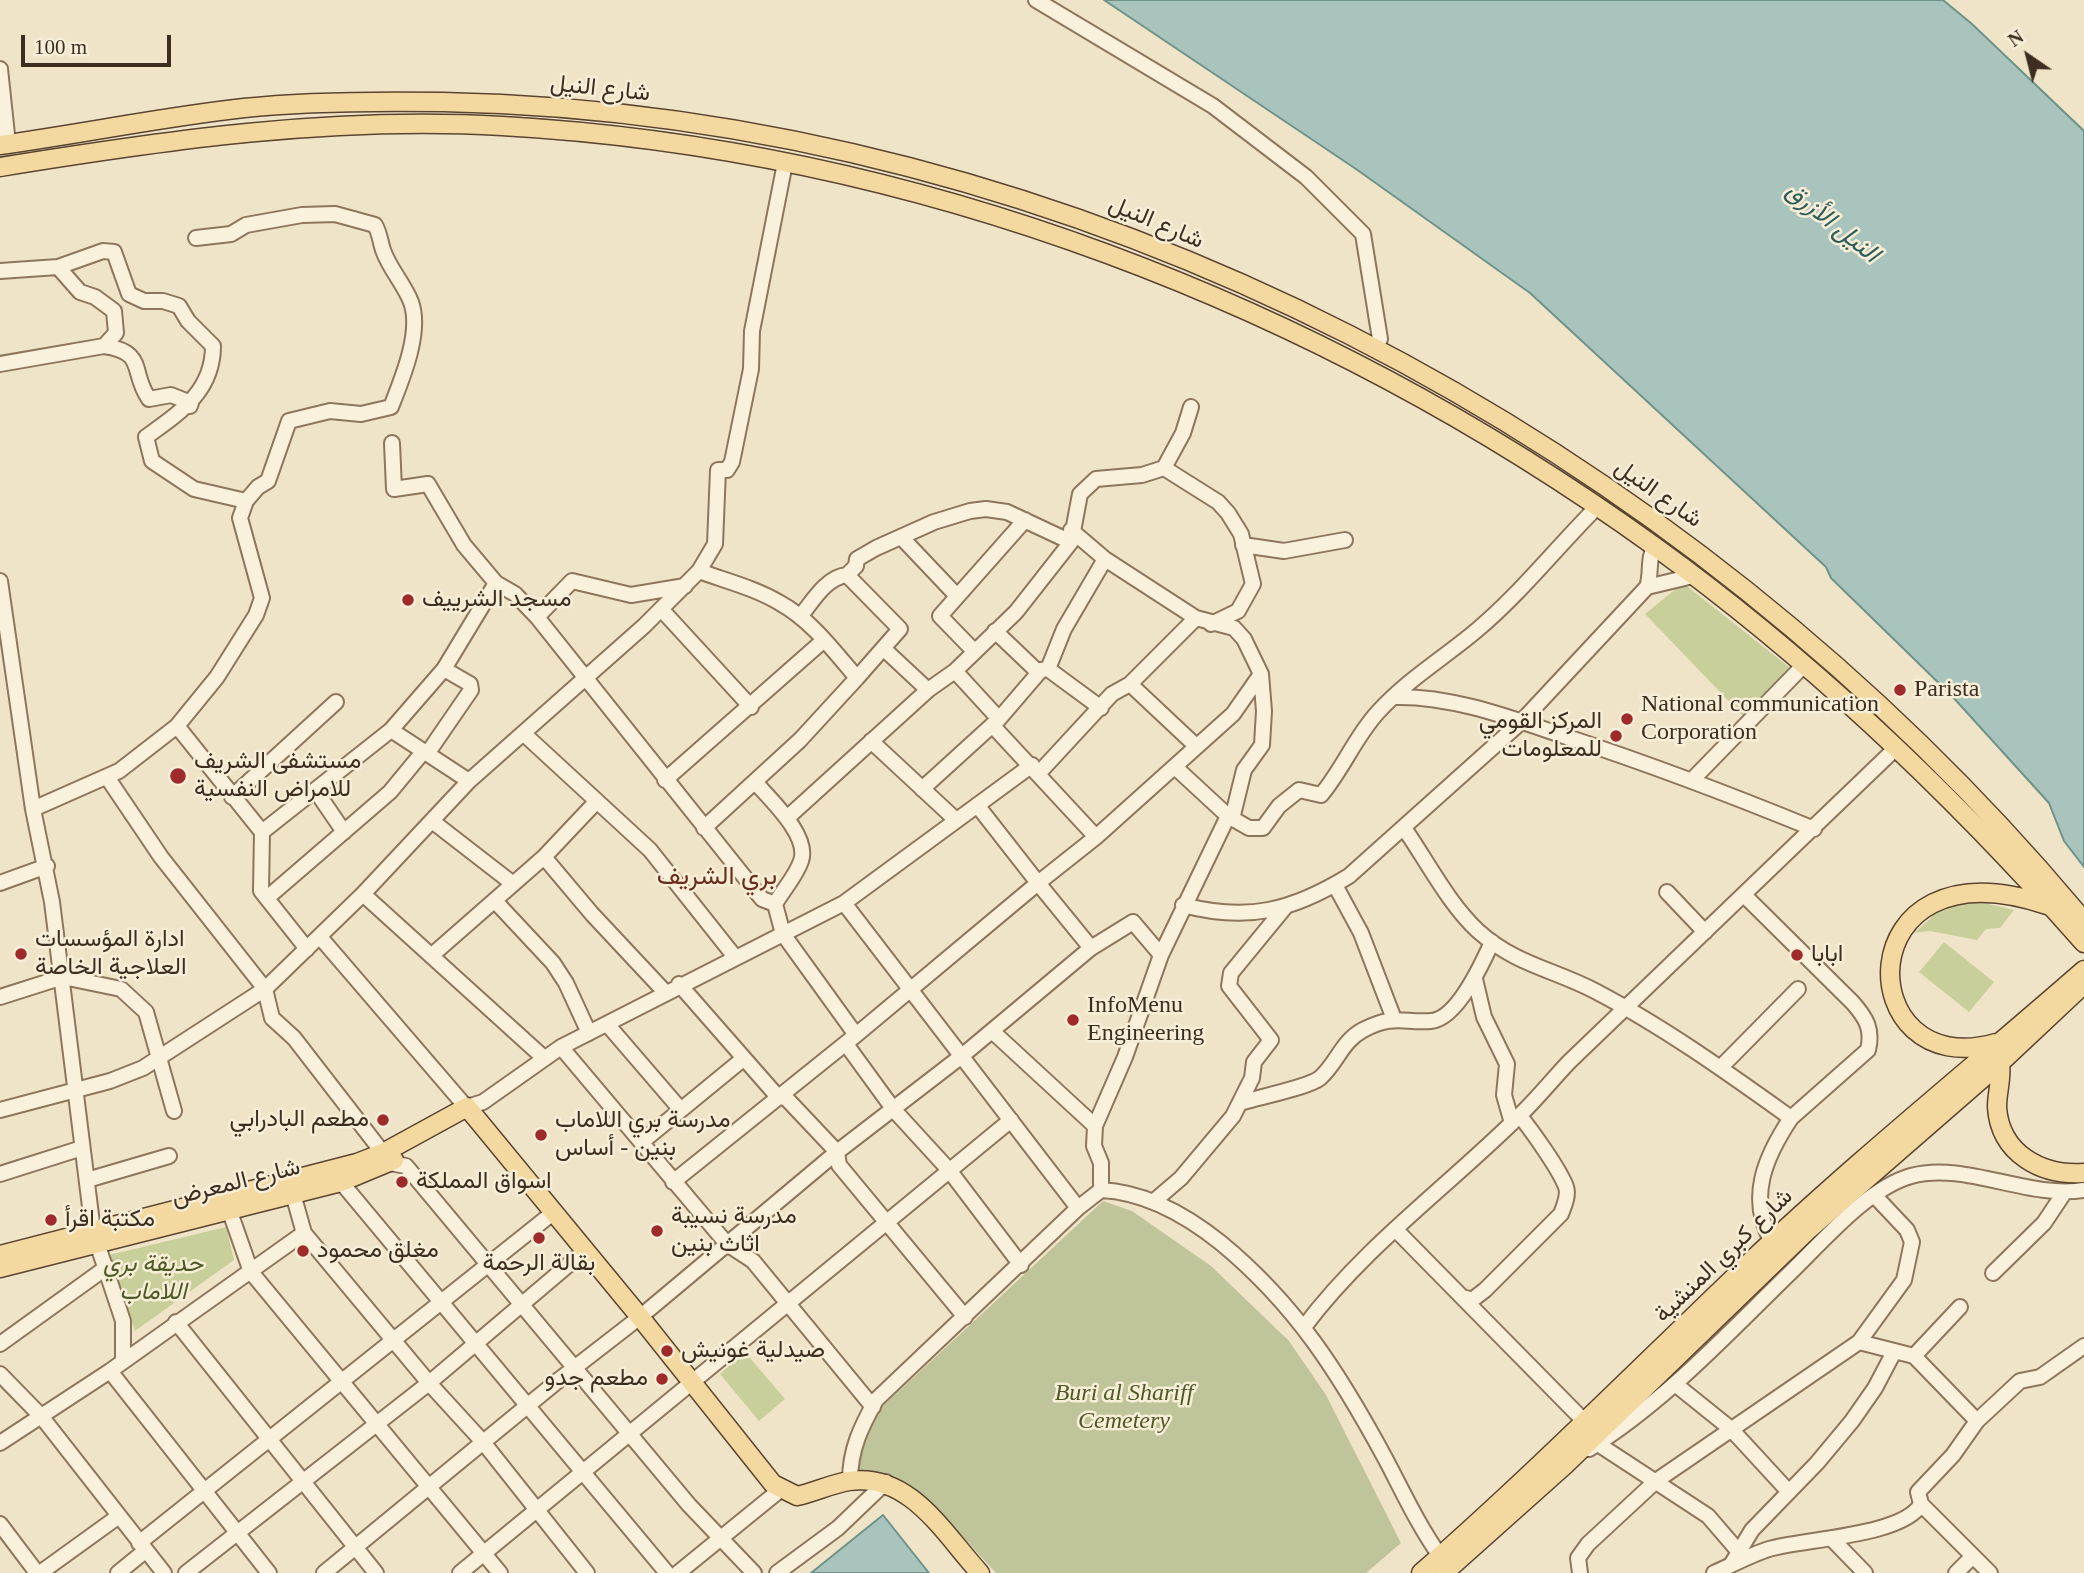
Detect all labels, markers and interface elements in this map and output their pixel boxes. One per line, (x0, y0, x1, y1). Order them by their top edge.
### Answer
scale bar (24, 21, 175, 65)
north arrow (1993, 21, 2063, 91)
text: N (2004, 26, 2027, 51)
text: 100 m (34, 35, 87, 59)
street label: شارع النيل (549, 69, 651, 109)
water label: النيل الأزرق (1779, 176, 1885, 270)
street label: شارع النيل (1104, 190, 1208, 256)
street label: شارع النيل (1609, 453, 1707, 535)
place label: مسجد الشرييف (422, 586, 571, 614)
marker: مسجد الشرييف (400, 592, 416, 608)
place label: Parista (1914, 676, 1979, 704)
marker: Parista (1892, 682, 1908, 698)
place label: National communication Corporation (1641, 691, 1879, 747)
place label: المركز القومي للمعلومات (1479, 708, 1602, 764)
marker: National communication Corporation (1619, 711, 1635, 727)
marker: المركز القومي للمعلومات (1608, 728, 1624, 744)
place label: مستشفى الشريف للامراض النفسية (194, 748, 361, 804)
marker: مستشفى الشريف للامراض النفسية (168, 766, 188, 786)
district label: بري الشريف (657, 861, 777, 893)
place label: ادارة المؤسسات العلاجية الخاصة (35, 926, 187, 982)
place label: ابابا (1811, 941, 1843, 969)
marker: ادارة المؤسسات العلاجية الخاصة (13, 946, 29, 962)
marker: ابابا (1789, 947, 1805, 963)
place label: InfoMenu Engineering (1087, 992, 1204, 1048)
marker: InfoMenu Engineering (1065, 1012, 1081, 1028)
place label: مطعم البادرابي (229, 1106, 369, 1134)
place label: مدرسة بري اللاماب بنين - أساس (555, 1107, 731, 1163)
marker: مطعم البادرابي (375, 1112, 391, 1128)
marker: مدرسة بري اللاماب بنين - أساس (533, 1127, 549, 1143)
street label: شارع المعرض (169, 1153, 303, 1213)
place label: اسواق المملكة (416, 1168, 552, 1196)
marker: اسواق المملكة (394, 1174, 410, 1190)
street label: شارع كبري المنشية (1649, 1183, 1799, 1329)
place label: مدرسة نسيبة اثاث بنين (671, 1203, 797, 1259)
place label: مكتبة اقرأ (65, 1206, 155, 1234)
marker: مكتبة اقرأ (43, 1212, 59, 1228)
marker: مدرسة نسيبة اثاث بنين (649, 1223, 665, 1239)
marker: بقالة الرحمة (531, 1230, 547, 1246)
place label: مغلق محمود (317, 1237, 439, 1265)
marker: مغلق محمود (295, 1243, 311, 1259)
place label: بقالة الرحمة (483, 1250, 595, 1278)
park label: حديقة بري اللاماب (103, 1251, 203, 1307)
place label: صيدلية غونيش (681, 1337, 825, 1365)
marker: صيدلية غونيش (659, 1343, 675, 1359)
place label: مطعم جدو (545, 1365, 648, 1393)
marker: مطعم جدو (654, 1371, 670, 1387)
park label: Buri al Shariff Cemetery (1055, 1380, 1193, 1436)

